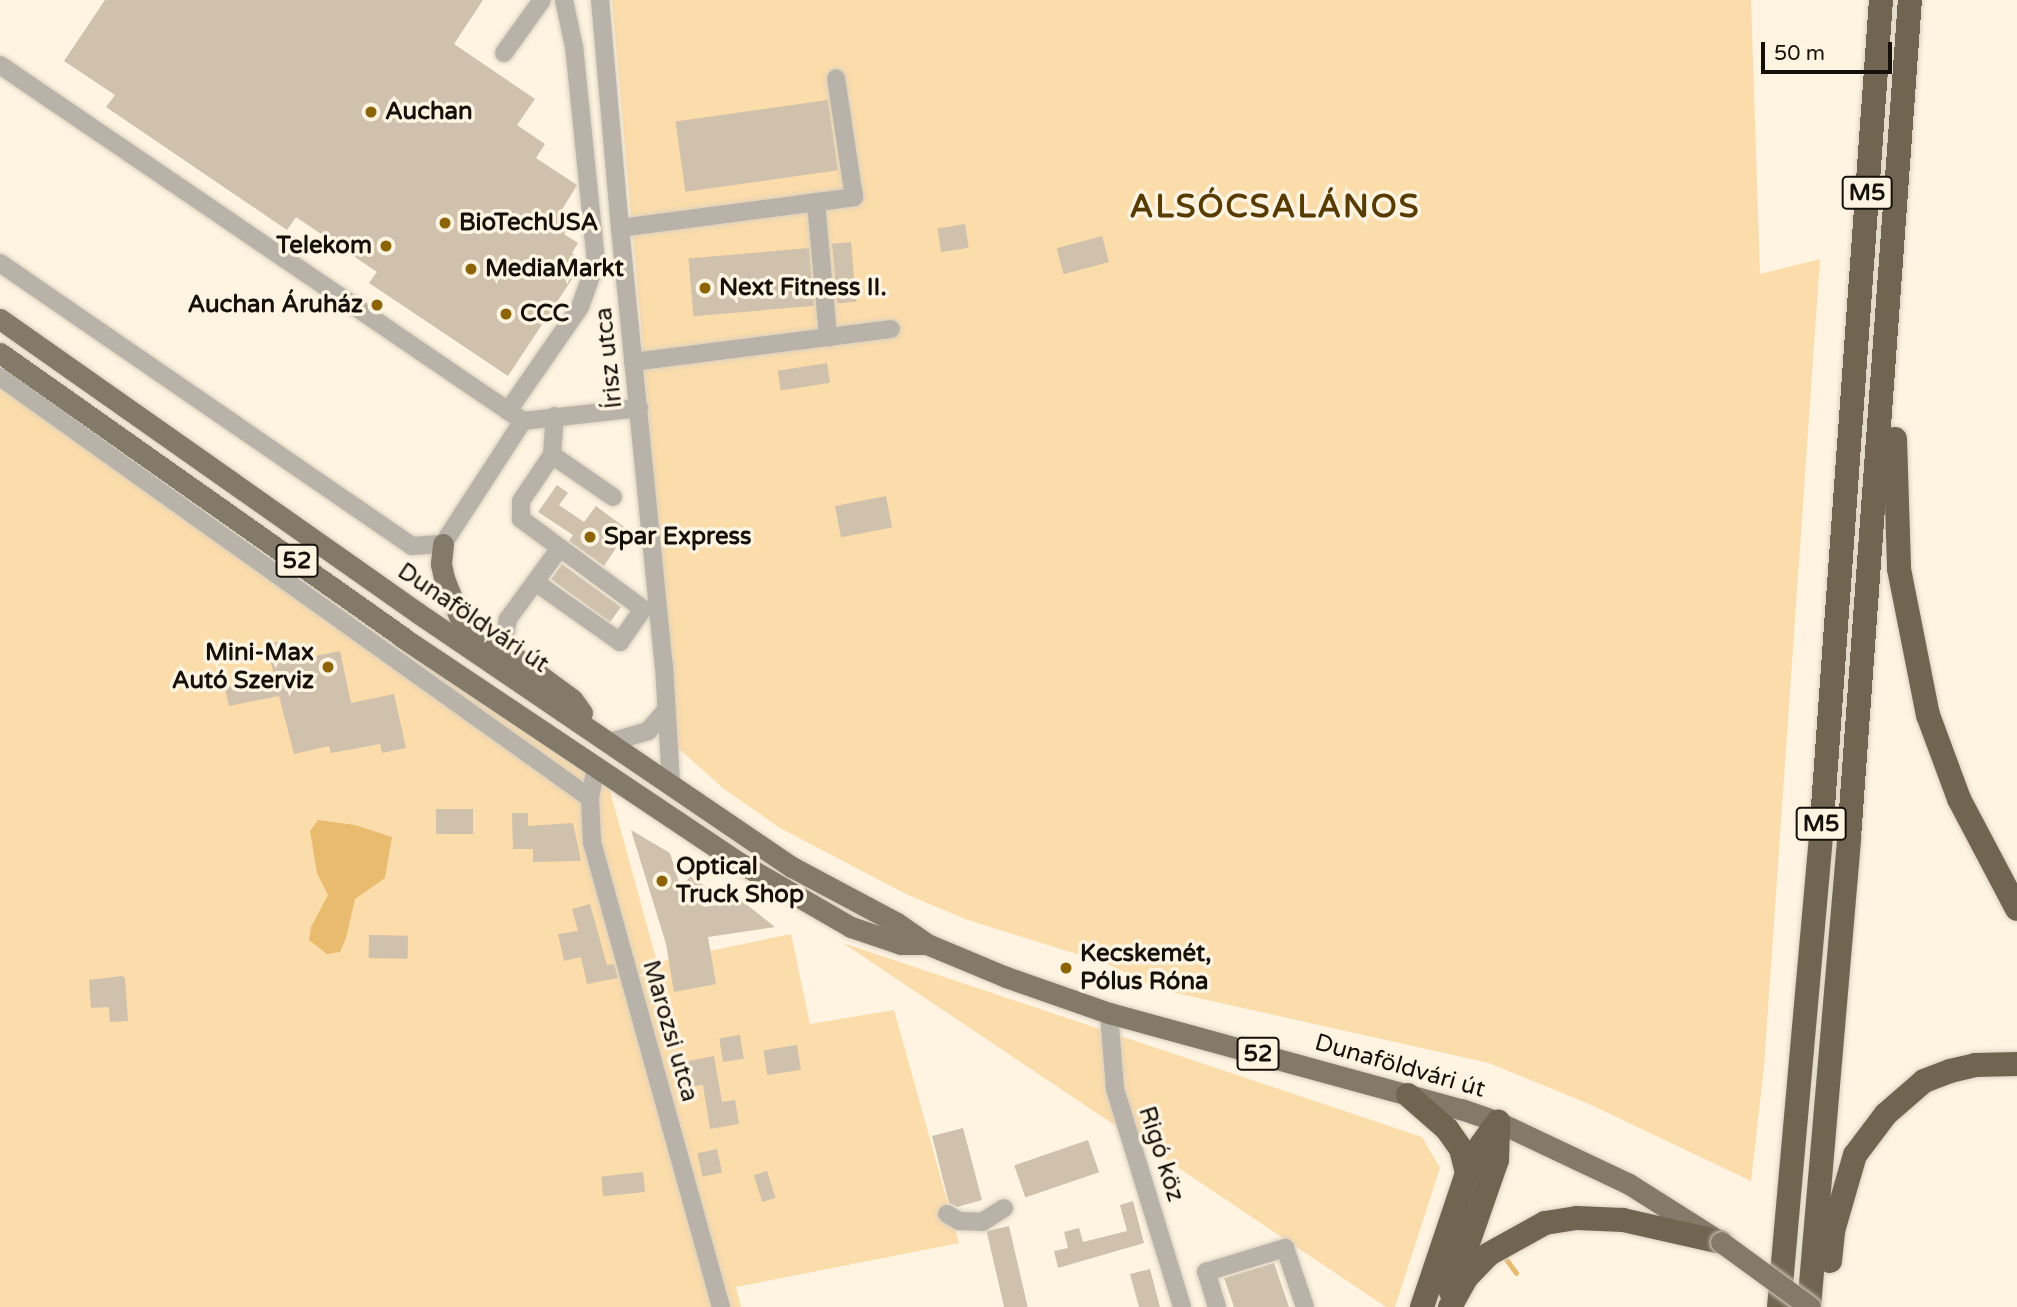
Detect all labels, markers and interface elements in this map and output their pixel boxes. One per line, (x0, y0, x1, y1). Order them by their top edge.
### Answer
scale bar (1765, 28, 1896, 72)
text: 50 m (1774, 41, 1825, 66)
place label: Auchan (385, 98, 473, 126)
marker: Auchan (363, 104, 379, 120)
road number: M5 (1841, 174, 1893, 212)
district label: ALSÓCSALÁNOS (1131, 188, 1419, 226)
place label: BioTechUSA (459, 209, 598, 237)
marker: BioTechUSA (437, 215, 453, 231)
place label: Telekom (276, 232, 372, 260)
marker: Telekom (378, 238, 394, 254)
place label: MediaMarkt (485, 255, 624, 283)
marker: MediaMarkt (463, 261, 479, 277)
place label: Next Fitness II. (719, 274, 887, 302)
marker: Next Fitness II. (697, 280, 713, 296)
place label: Auchan Áruház (187, 291, 363, 319)
marker: Auchan Áruház (369, 297, 385, 313)
place label: CCC (520, 300, 569, 328)
marker: CCC (498, 306, 514, 322)
street label: Írisz utca (589, 306, 629, 410)
place label: Spar Express (604, 523, 752, 551)
marker: Spar Express (582, 529, 598, 545)
road number: 52 (274, 541, 320, 580)
street label: Dunaföldvári út (392, 557, 554, 679)
place label: Mini-Max Autó Szerviz (172, 639, 314, 695)
marker: Mini-Max Autó Szerviz (320, 659, 336, 675)
road number: M5 (1795, 804, 1847, 844)
place label: Optical Truck Shop (676, 853, 804, 909)
marker: Optical Truck Shop (654, 873, 670, 889)
place label: Kecskemét, Pólus Róna (1080, 940, 1211, 996)
street label: Marozsi utca (636, 957, 704, 1105)
marker: Kecskemét, Pólus Róna (1058, 960, 1074, 976)
street label: Dunaföldvári út (1312, 1028, 1488, 1104)
road number: 52 (1235, 1035, 1281, 1074)
street label: Rigó köz (1132, 1103, 1190, 1205)

